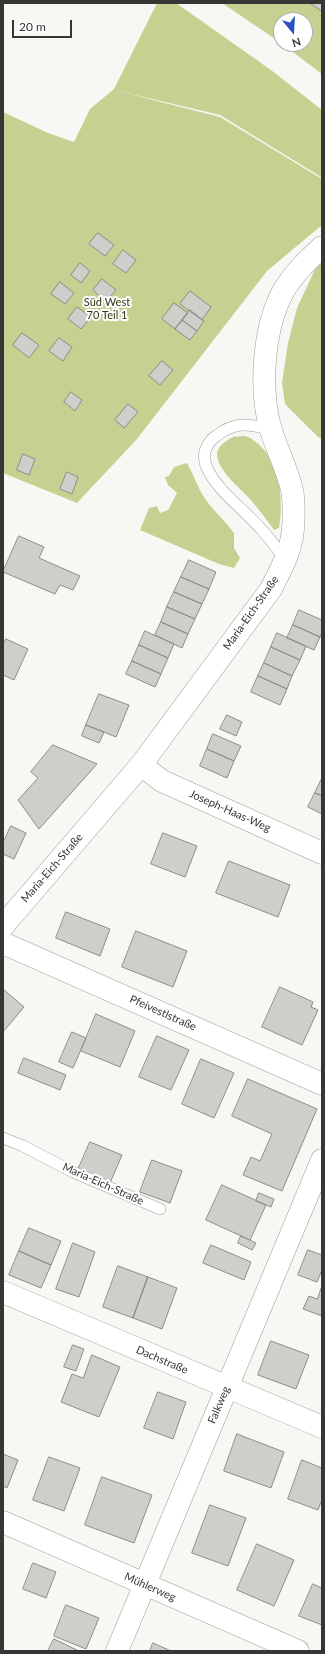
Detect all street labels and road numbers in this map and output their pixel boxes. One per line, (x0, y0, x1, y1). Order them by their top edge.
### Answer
street label: Maria-Eich-Straße (221, 573, 281, 653)
street label: Joseph-Haas-Weg (187, 787, 273, 835)
street label: Maria-Eich-Straße (18, 831, 86, 905)
street label: Pfeivestlstraße (128, 992, 198, 1034)
street label: Maria-Eich-Straße (60, 1160, 146, 1208)
street label: Dachstraße (134, 1343, 190, 1377)
street label: Falkweg (205, 1384, 233, 1426)
street label: Mühlerweg (122, 1570, 178, 1604)

